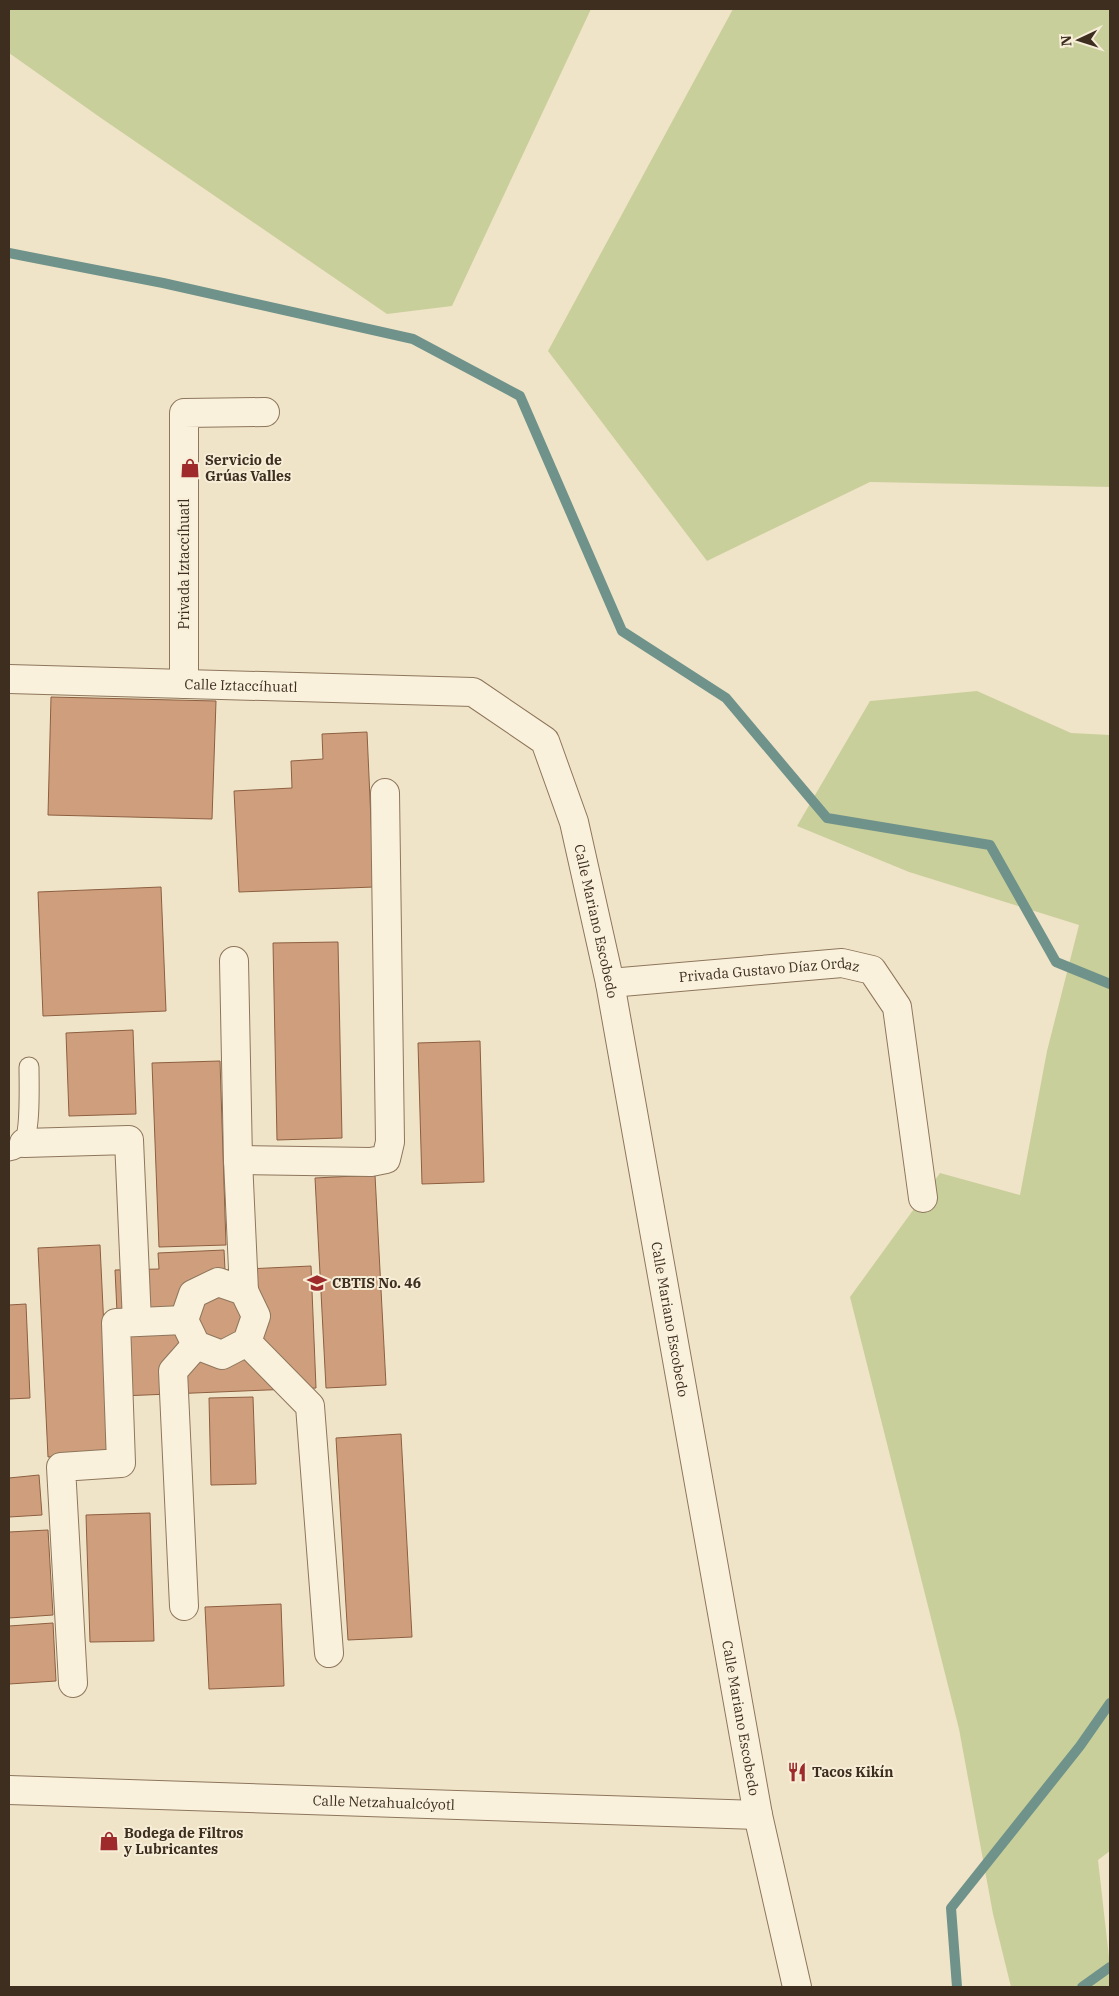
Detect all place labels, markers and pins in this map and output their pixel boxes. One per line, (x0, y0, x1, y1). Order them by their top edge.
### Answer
place label: Servicio de Grúas Valles (205, 451, 291, 485)
shop icon: Servicio de Grúas Valles (179, 457, 201, 479)
school or university icon: CBTIS No. 46 (306, 1272, 328, 1294)
place label: CBTIS No. 46 (332, 1274, 421, 1292)
restaurant icon: Tacos Kikín (786, 1761, 808, 1783)
place label: Tacos Kikín (812, 1763, 893, 1781)
place label: Bodega de Filtros y Lubricantes (123, 1824, 243, 1858)
shop icon: Bodega de Filtros y Lubricantes (98, 1830, 120, 1852)

